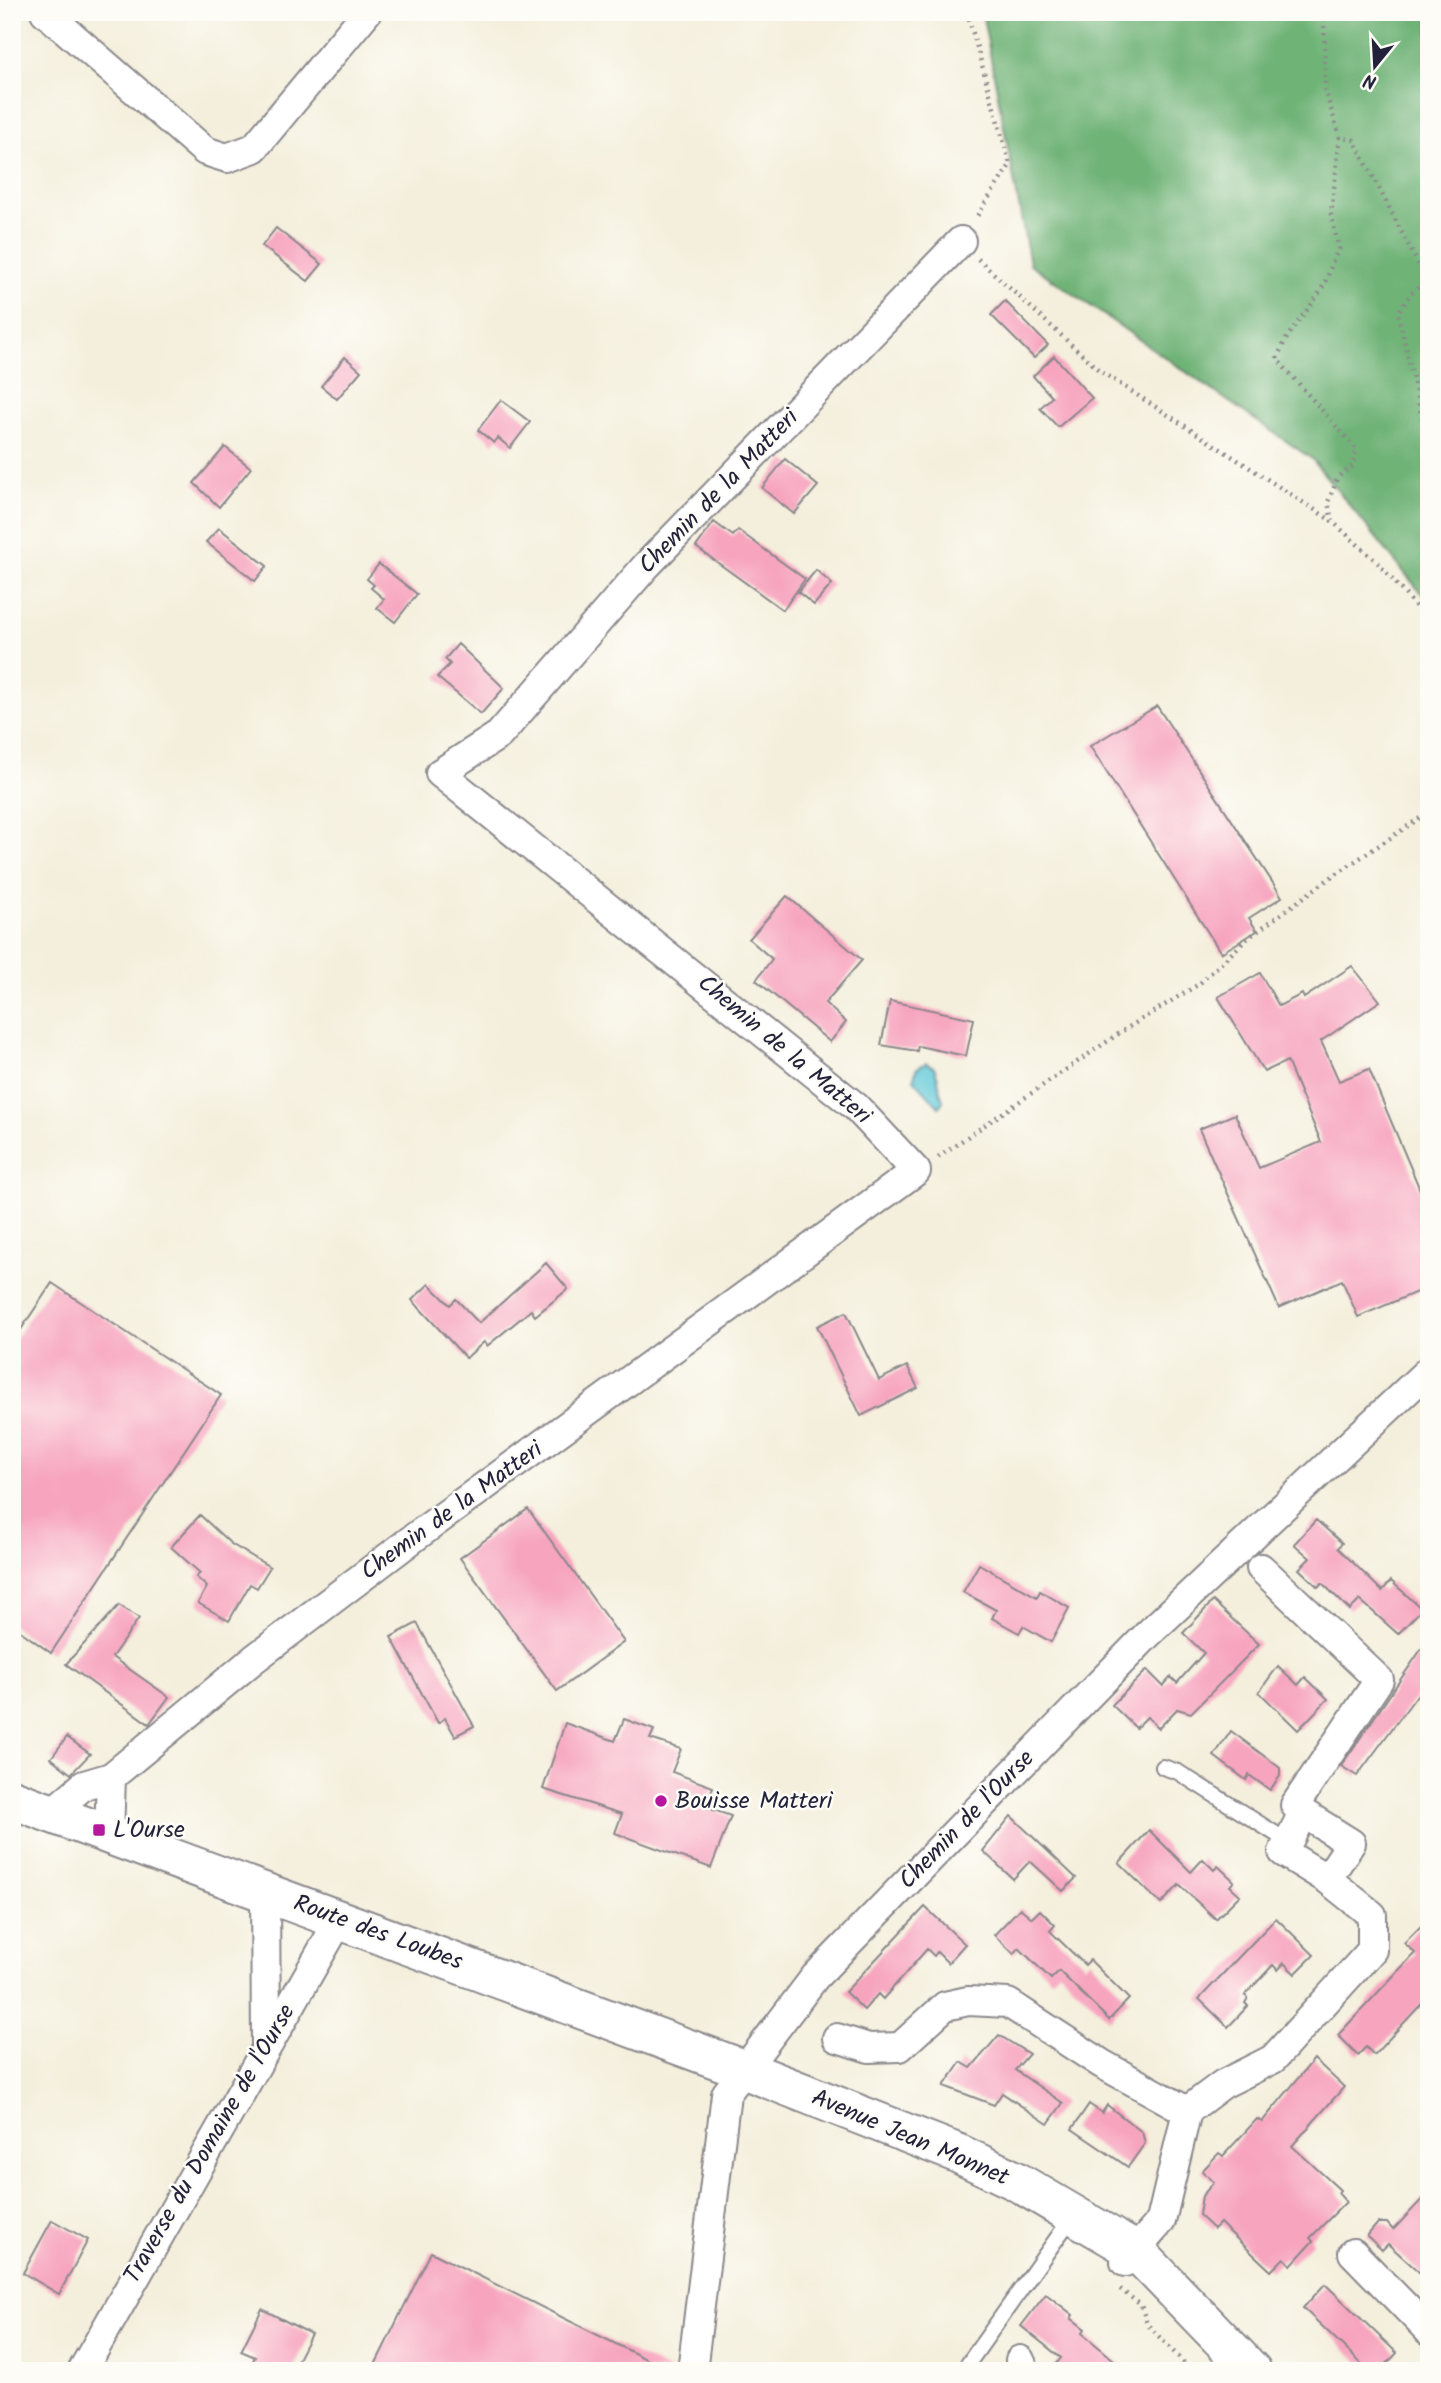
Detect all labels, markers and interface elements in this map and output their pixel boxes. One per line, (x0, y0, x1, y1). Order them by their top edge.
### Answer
north arrow (1340, 32, 1410, 102)
text: N (1360, 64, 1381, 96)
street label: Chemin de la Matteri (629, 399, 810, 584)
street label: Chemin de la Matteri (688, 965, 881, 1136)
street label: Chemin de la Matteri (352, 1431, 553, 1591)
street label: Chemin de l'Ourse (890, 1741, 1044, 1899)
place label: Bouisse Matteri (675, 1782, 834, 1821)
marker: Bouisse Matteri (653, 1793, 669, 1809)
place label: L'Ourse (113, 1811, 185, 1850)
marker: L'Ourse (91, 1822, 107, 1838)
street label: Route des Loubes (288, 1884, 468, 1982)
street label: Traverse du Domaine de l'Ourse (114, 1997, 306, 2291)
street label: Avenue Jean Monnet (805, 2079, 1016, 2198)

